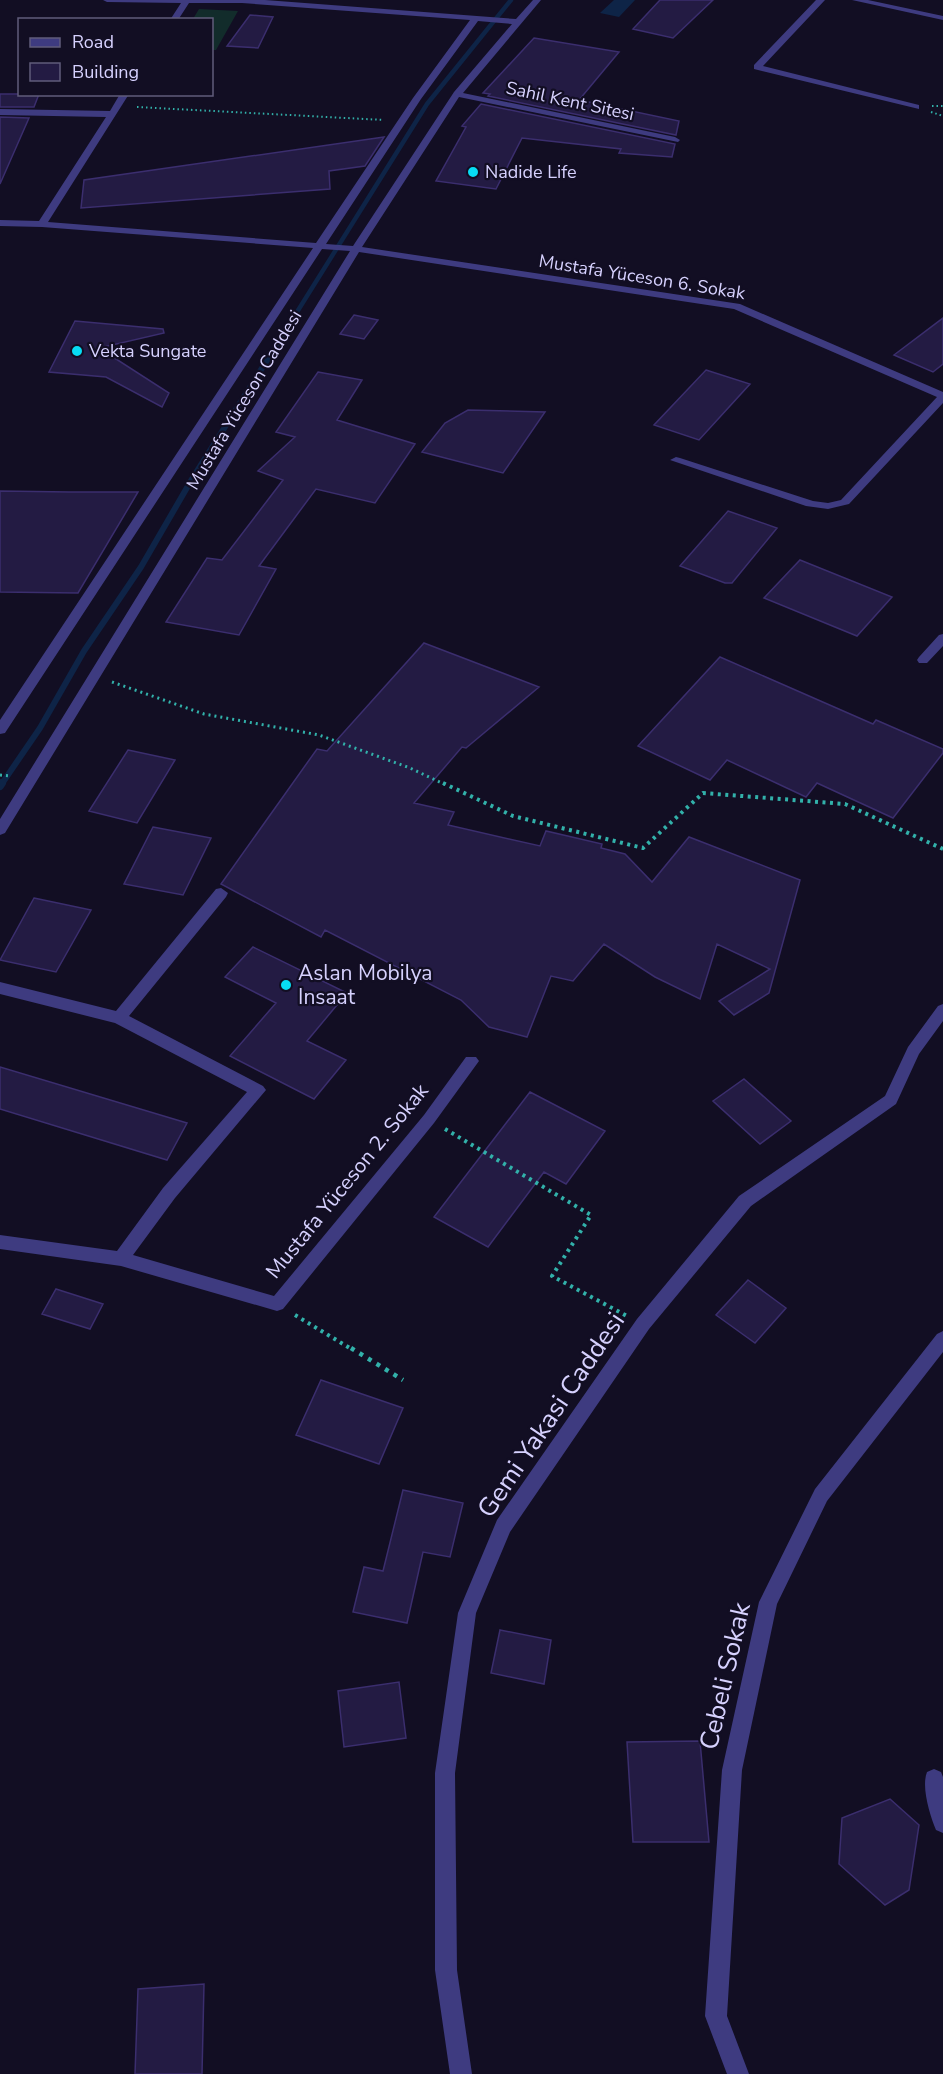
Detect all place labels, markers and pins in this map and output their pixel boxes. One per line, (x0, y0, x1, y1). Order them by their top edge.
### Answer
place label: Nadide Life (485, 160, 577, 184)
marker: Nadide Life (466, 165, 480, 179)
place label: Vekta Sungate (88, 339, 206, 363)
marker: Vekta Sungate (70, 344, 84, 358)
place label: Aslan Mobilya Insaat (298, 959, 432, 1011)
marker: Aslan Mobilya Insaat (279, 978, 293, 992)

